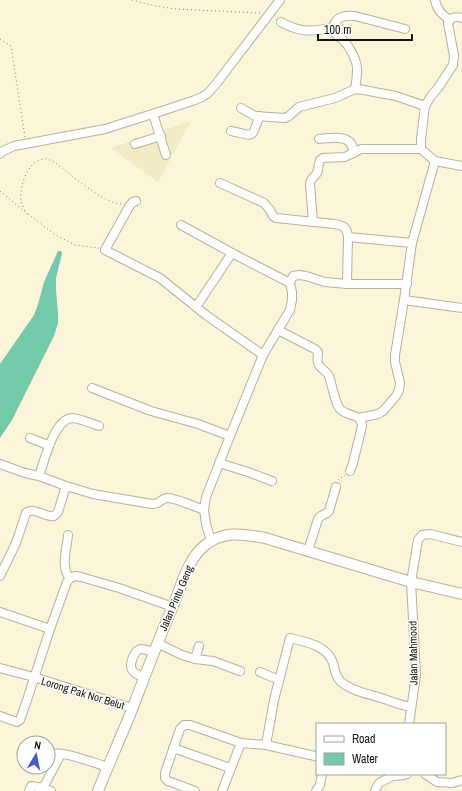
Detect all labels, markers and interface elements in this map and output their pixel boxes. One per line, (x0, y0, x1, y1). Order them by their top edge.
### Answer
scale bar (318, 16, 412, 42)
text: 100 m (324, 22, 351, 38)
street label: Jalan Pintu Geng (156, 563, 196, 633)
street label: Jalan Mahmood (405, 621, 421, 685)
street label: Lorong Pak Nor Belut (40, 674, 127, 712)
legend (316, 723, 446, 775)
text: Road (352, 731, 376, 747)
north arrow (16, 735, 56, 775)
text: N (33, 738, 42, 753)
text: Water (352, 751, 379, 767)

